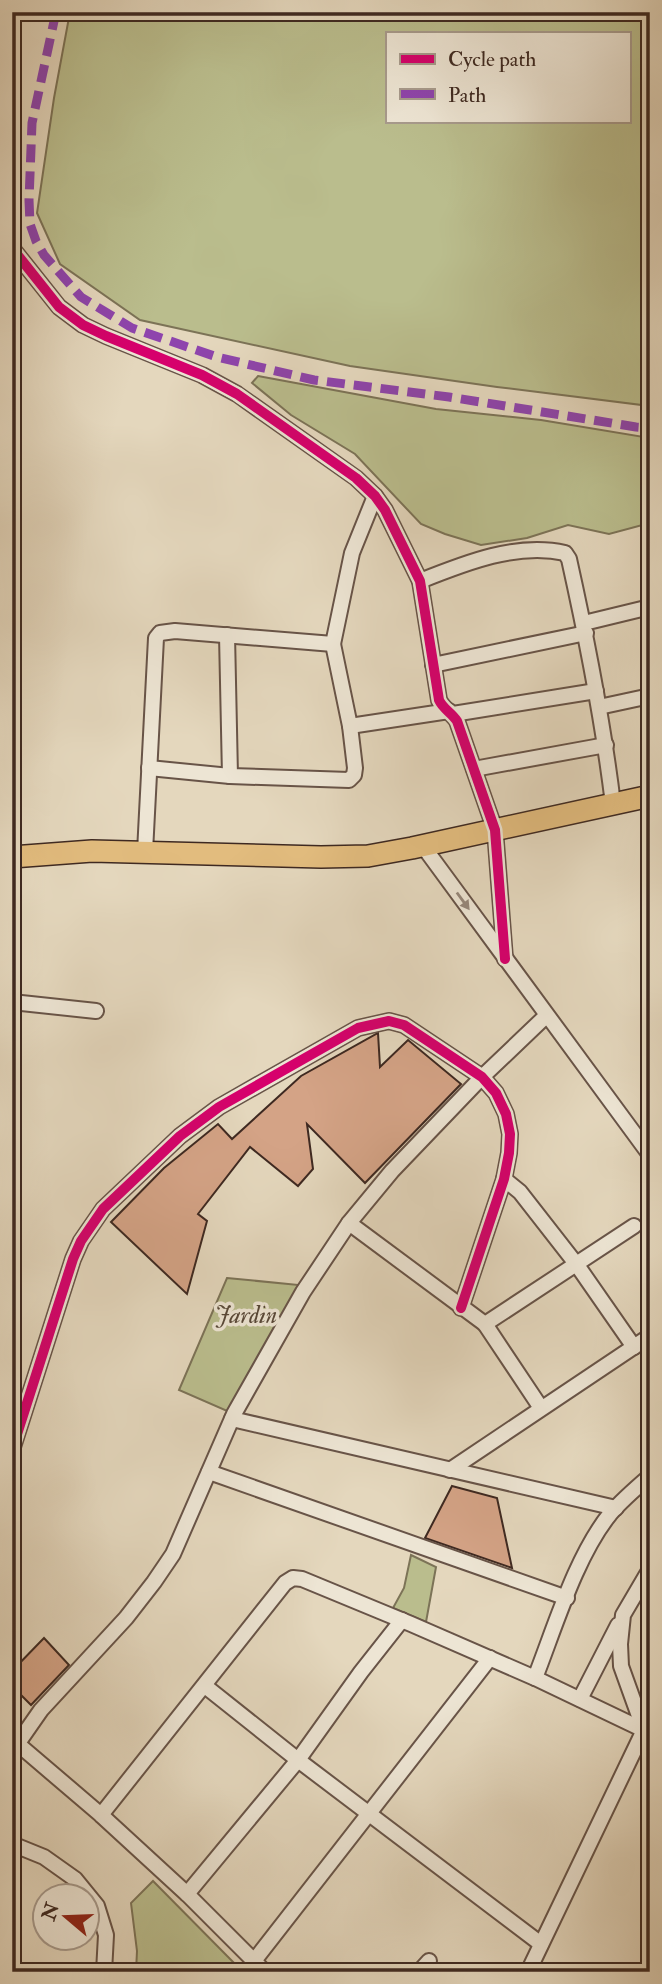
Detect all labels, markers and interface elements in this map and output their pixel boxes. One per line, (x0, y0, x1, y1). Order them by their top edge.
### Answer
legend (386, 32, 630, 122)
text: Cycle path (448, 46, 536, 73)
text: Path (448, 82, 486, 109)
one-way arrow (456, 892, 470, 910)
park label: Jardin (215, 1300, 277, 1331)
north arrow (32, 1882, 102, 1952)
text: N (36, 1899, 65, 1925)

